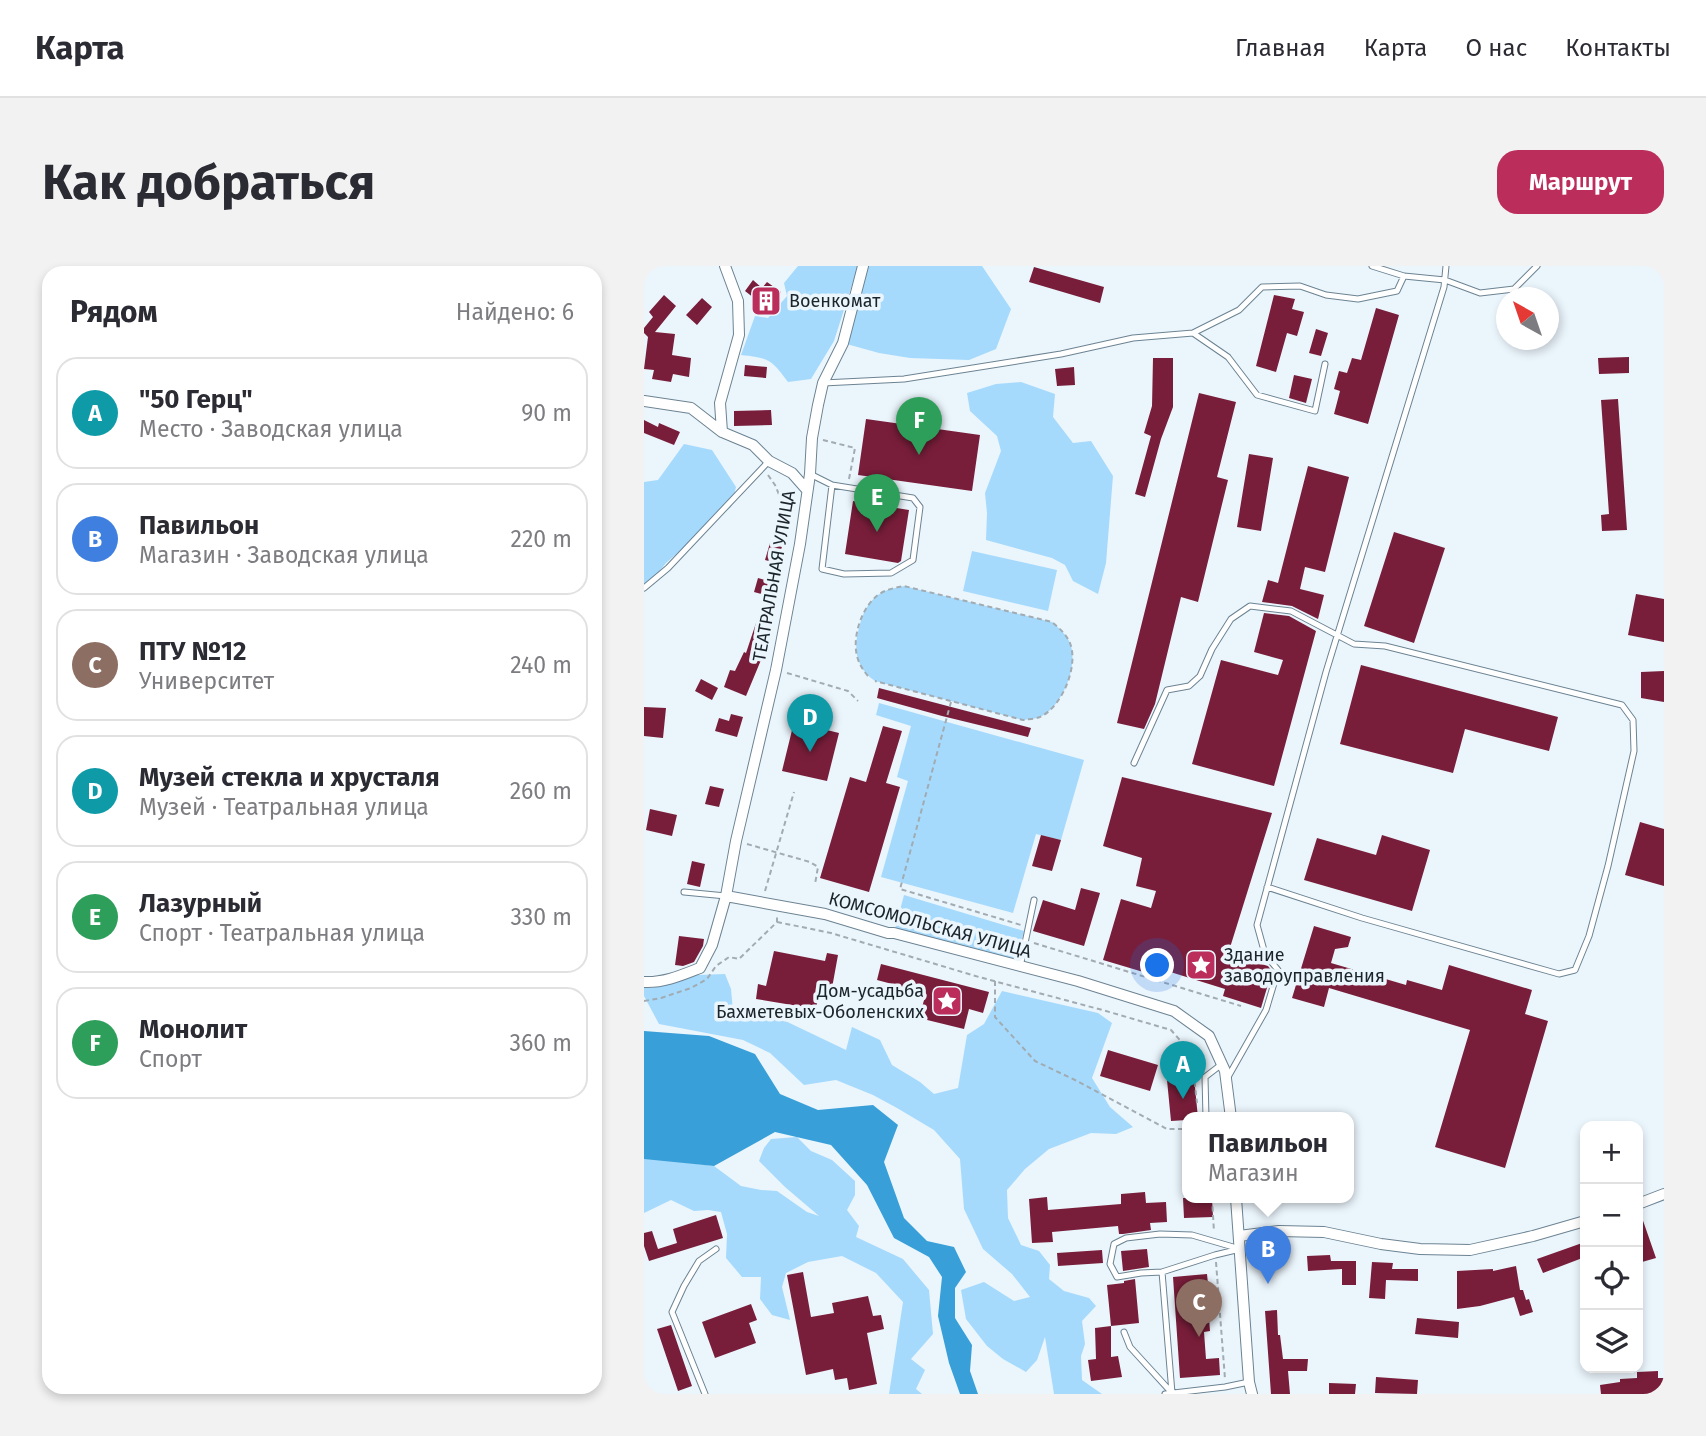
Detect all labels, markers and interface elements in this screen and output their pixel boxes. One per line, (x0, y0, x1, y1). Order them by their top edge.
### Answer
text: Карта (35, 28, 125, 68)
text: Главная (1235, 34, 1326, 62)
text: Карта (1364, 34, 1427, 62)
text: О нас (1465, 34, 1527, 62)
text: Контакты (1565, 34, 1671, 62)
button: Маршрут (1497, 150, 1664, 214)
text: Как добраться (42, 153, 375, 212)
building icon: Военкомат (749, 284, 783, 318)
north arrow (1496, 287, 1559, 350)
place label: Военкомат (789, 290, 881, 312)
text: Рядом (70, 294, 158, 330)
text: Найдено: 6 (456, 298, 574, 326)
text: "50 Герц" (139, 384, 253, 415)
pin: F (896, 397, 942, 455)
text: A (88, 399, 102, 427)
text: 90 m (521, 399, 572, 427)
text: Место · Заводская улица (139, 415, 403, 443)
pin: E (854, 474, 900, 532)
street label: ТЕАТРАЛЬНАЯ УЛИЦА (748, 488, 800, 663)
text: Павильон (139, 510, 259, 541)
text: B (88, 525, 102, 553)
text: 220 m (511, 525, 572, 553)
text: Магазин · Заводская улица (139, 541, 429, 569)
text: ПТУ №12 (139, 636, 246, 667)
text: C (88, 651, 102, 679)
text: 240 m (510, 651, 572, 679)
text: Университет (139, 667, 274, 695)
pin: D (787, 694, 833, 752)
text: Музей стекла и хрусталя (139, 762, 440, 793)
text: D (88, 777, 102, 805)
text: 260 m (510, 777, 572, 805)
text: Музей · Театральная улица (139, 793, 429, 821)
street label: КОМСОМОЛЬСКАЯ УЛИЦА (826, 887, 1034, 963)
text: Лазурный (139, 888, 262, 919)
text: E (89, 903, 101, 931)
text: 330 m (510, 903, 572, 931)
text: Спорт · Театральная улица (139, 919, 425, 947)
place label: Здание заводоуправления (1224, 944, 1385, 987)
your location (1140, 948, 1174, 982)
place icon: Здание заводоуправления (1184, 948, 1218, 982)
place label: Дом-усадьба Бахметевых-Оболенских (716, 980, 924, 1023)
place icon: Дом-усадьба Бахметевых-Оболенских (930, 984, 964, 1018)
text: Монолит (139, 1014, 247, 1045)
text: F (89, 1029, 101, 1057)
text: 360 m (510, 1029, 572, 1057)
pin: A (1160, 1041, 1206, 1099)
text: Спорт (139, 1045, 202, 1073)
popup (1182, 1112, 1354, 1203)
map controls (1580, 1121, 1643, 1373)
button: + (1580, 1121, 1643, 1184)
text: Павильон (1208, 1128, 1328, 1159)
text: Магазин (1208, 1159, 1299, 1187)
button: − (1580, 1184, 1643, 1247)
pin: B (1245, 1226, 1291, 1284)
button: locate (1580, 1247, 1643, 1310)
pin: C (1176, 1279, 1222, 1337)
button: layers (1580, 1310, 1643, 1373)

